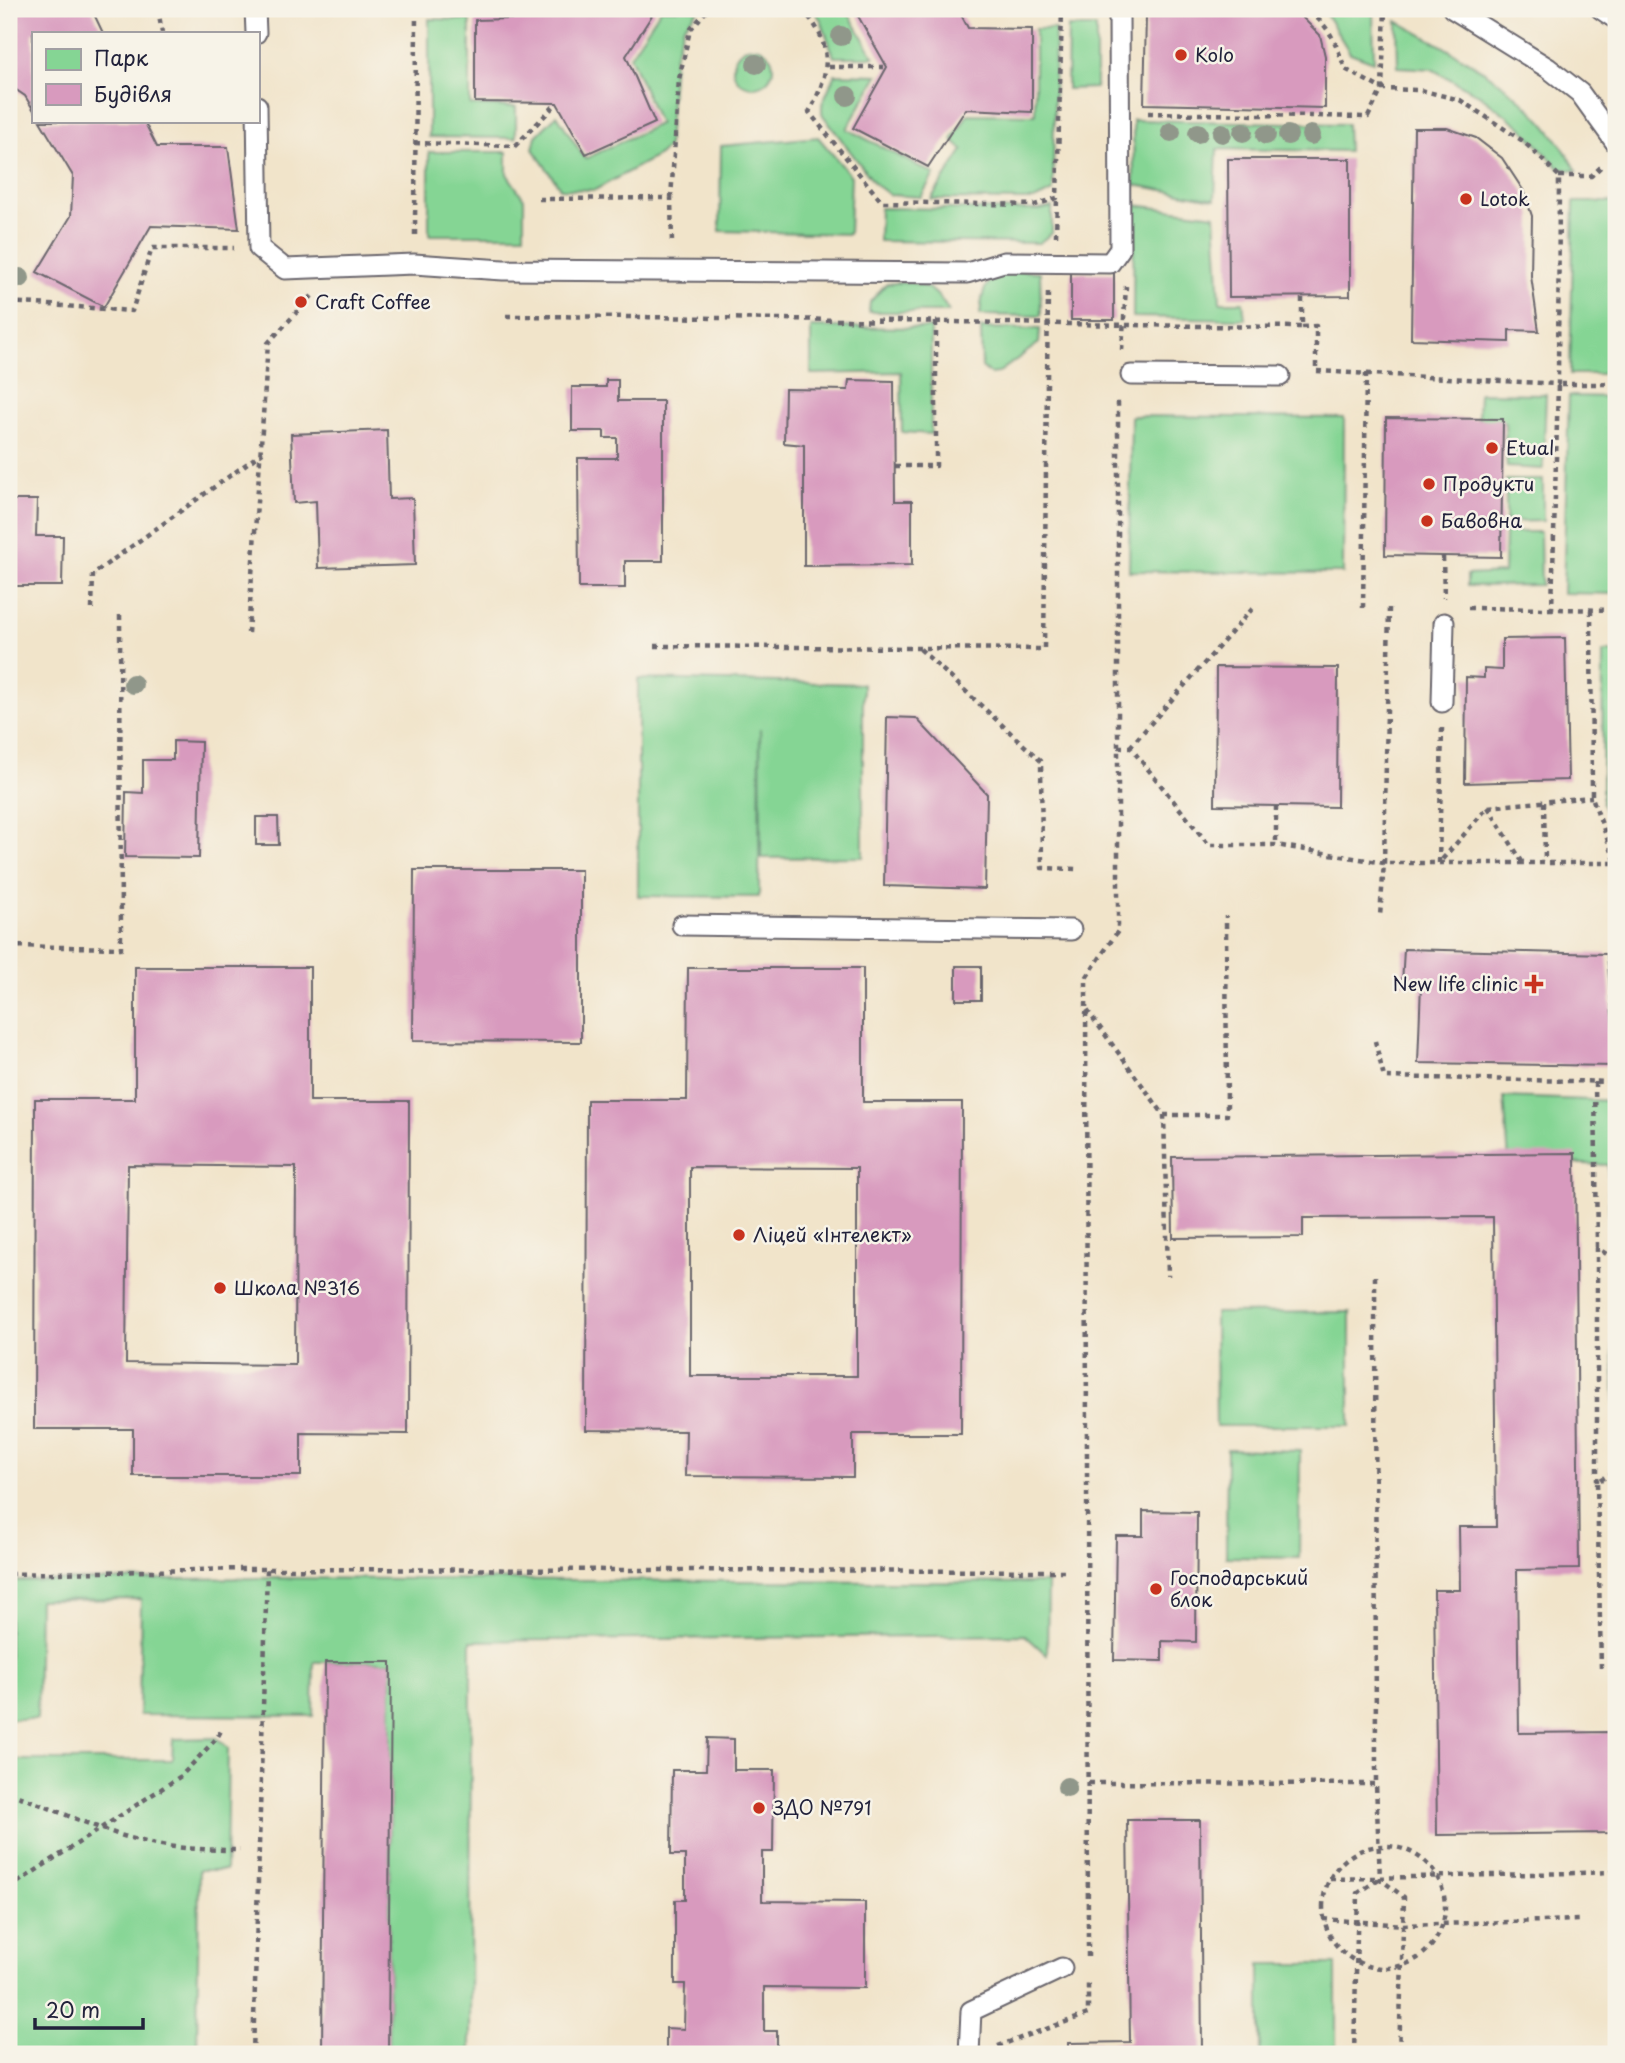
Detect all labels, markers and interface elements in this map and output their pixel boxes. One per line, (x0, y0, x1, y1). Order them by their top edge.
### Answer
legend (32, 32, 259, 122)
place label: Kolo (1195, 40, 1234, 68)
text: Парк (94, 41, 149, 73)
marker: Kolo (1173, 47, 1189, 63)
text: Будівля (94, 77, 172, 109)
place label: Lotok (1480, 184, 1530, 212)
marker: Lotok (1458, 191, 1474, 207)
place label: Craft Coffee (315, 287, 431, 315)
marker: Craft Coffee (293, 294, 309, 310)
place label: Etual (1506, 433, 1554, 461)
marker: Etual (1484, 440, 1500, 456)
place label: Продукти (1443, 469, 1534, 497)
marker: Продукти (1421, 476, 1437, 492)
place label: Бавовна (1441, 506, 1522, 534)
marker: Бавовна (1419, 513, 1435, 529)
place label: New life clinic (1392, 969, 1518, 997)
marker: New life clinic (1524, 974, 1544, 994)
place label: Ліцей «Інтелект» (753, 1220, 912, 1248)
marker: Ліцей «Інтелект» (731, 1227, 747, 1243)
place label: Школа №316 (234, 1273, 360, 1301)
marker: Школа №316 (212, 1280, 228, 1296)
place label: Господарський блок (1170, 1563, 1308, 1613)
marker: Господарський блок (1148, 1581, 1164, 1597)
place label: ЗДО №791 (773, 1793, 871, 1821)
marker: ЗДО №791 (751, 1800, 767, 1816)
scale bar (35, 1986, 144, 2030)
text: 20 m (46, 1993, 100, 2025)

